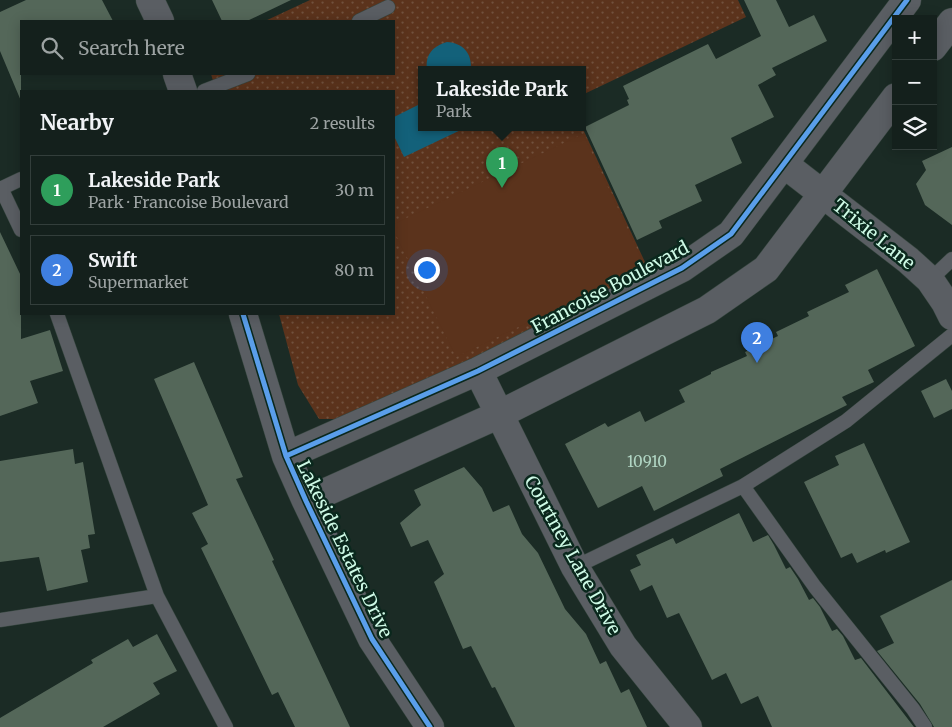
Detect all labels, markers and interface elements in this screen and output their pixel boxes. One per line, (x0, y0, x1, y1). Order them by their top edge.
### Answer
map controls (892, 15, 937, 150)
button: + (892, 15, 937, 60)
search box (20, 20, 395, 75)
icon: search (38, 34, 66, 62)
text: Search here (78, 36, 185, 60)
button: − (892, 60, 937, 105)
popup (418, 66, 586, 131)
text: Lakeside Park (436, 77, 568, 101)
text: Park (436, 101, 472, 121)
button: layers (892, 105, 937, 150)
text: Nearby (40, 109, 114, 136)
text: 2 results (310, 113, 375, 133)
pin: 1 (486, 147, 518, 188)
text: Lakeside Park (88, 168, 220, 192)
text: 1 (53, 180, 61, 200)
text: 30 m (335, 180, 374, 200)
text: Park · Francoise Boulevard (88, 192, 289, 212)
street label: Trixie Lane (828, 194, 920, 274)
street label: Francoise Boulevard (527, 236, 693, 338)
text: Swift (88, 248, 137, 272)
your location (414, 257, 440, 283)
text: 2 (52, 260, 62, 280)
text: 80 m (335, 260, 374, 280)
text: Supermarket (88, 272, 189, 292)
pin: 2 (741, 322, 773, 363)
house number: 10910 (627, 452, 667, 471)
street label: Lakeside Estates Drive (292, 457, 398, 641)
street label: Courtney Lane Drive (520, 471, 626, 639)

